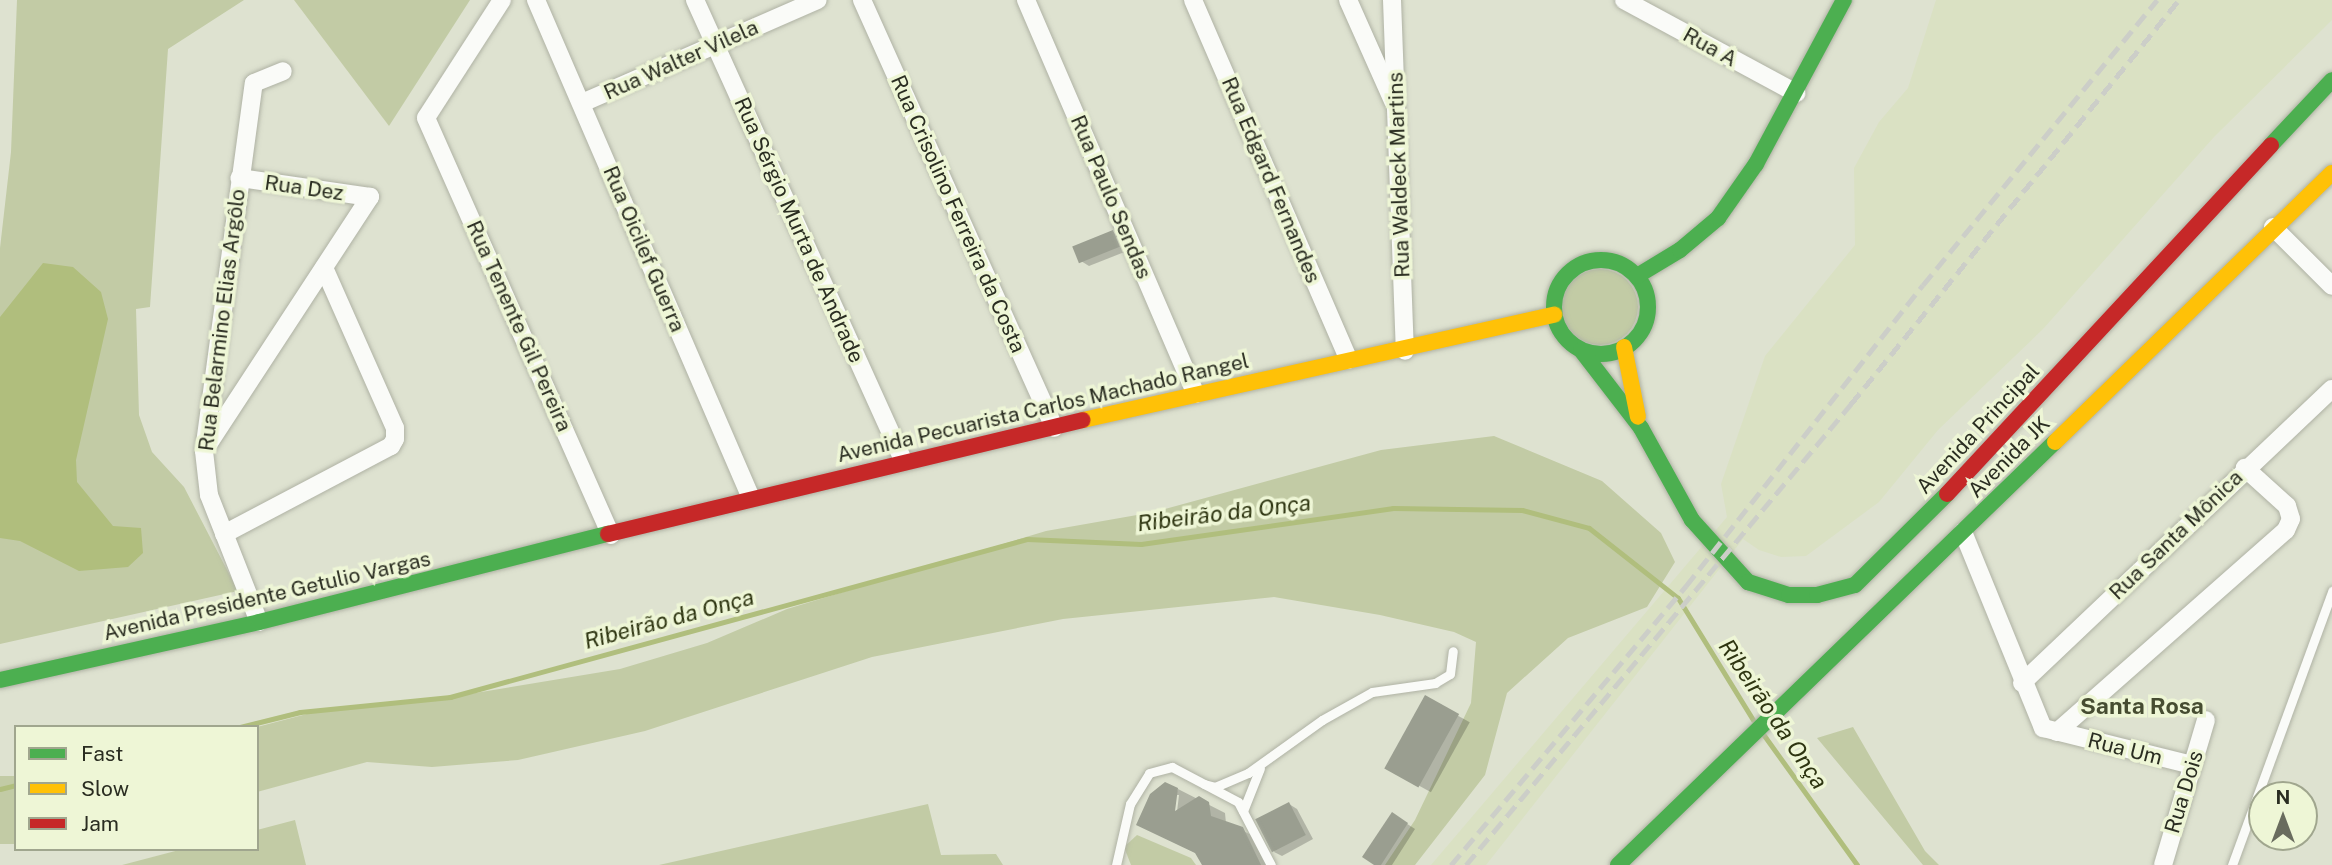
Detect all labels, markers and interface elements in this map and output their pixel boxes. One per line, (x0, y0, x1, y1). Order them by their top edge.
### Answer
street label: Rua Walter Vilela (599, 14, 763, 106)
street label: Rua A (1679, 22, 1741, 72)
street label: Rua Crisolino Ferreira da Costa (885, 71, 1031, 357)
street label: Rua Waldeck Martins (1383, 71, 1415, 279)
street label: Rua Edgard Fernandes (1216, 73, 1326, 287)
street label: Rua Sérgio Murta de Andrade (729, 93, 869, 367)
street label: Rua Paulo Sendas (1065, 111, 1157, 283)
street label: Rua Oicilef Guerra (598, 162, 690, 336)
street label: Rua Dez (263, 170, 345, 206)
street label: Rua Belarmino Elias Argôlo (193, 187, 251, 453)
street label: Rua Tenente Gil Pereira (461, 217, 577, 435)
street label: Avenida Pecuarista Carlos Machado Rangel (834, 348, 1252, 468)
street label: Avenida Principal (1911, 359, 2045, 499)
street label: Avenida JK (1963, 411, 2055, 503)
street label: Rua Santa Mônica (2104, 465, 2248, 605)
water label: Ribeirão da Onça (1135, 489, 1313, 537)
street label: Avenida Presidente Getulio Vargas (101, 546, 433, 646)
water label: Ribeirão da Onça (581, 583, 757, 655)
water label: Ribeirão da Onça (1713, 634, 1833, 794)
district label: Santa Rosa (2080, 692, 2204, 720)
legend (14, 725, 259, 851)
street label: Rua Um (2085, 728, 2165, 770)
text: Fast (81, 741, 123, 766)
street label: Rua Dois (2159, 748, 2209, 836)
text: Slow (81, 776, 129, 801)
north arrow (2248, 781, 2318, 851)
text: N (2276, 786, 2290, 808)
text: Jam (81, 811, 119, 836)

